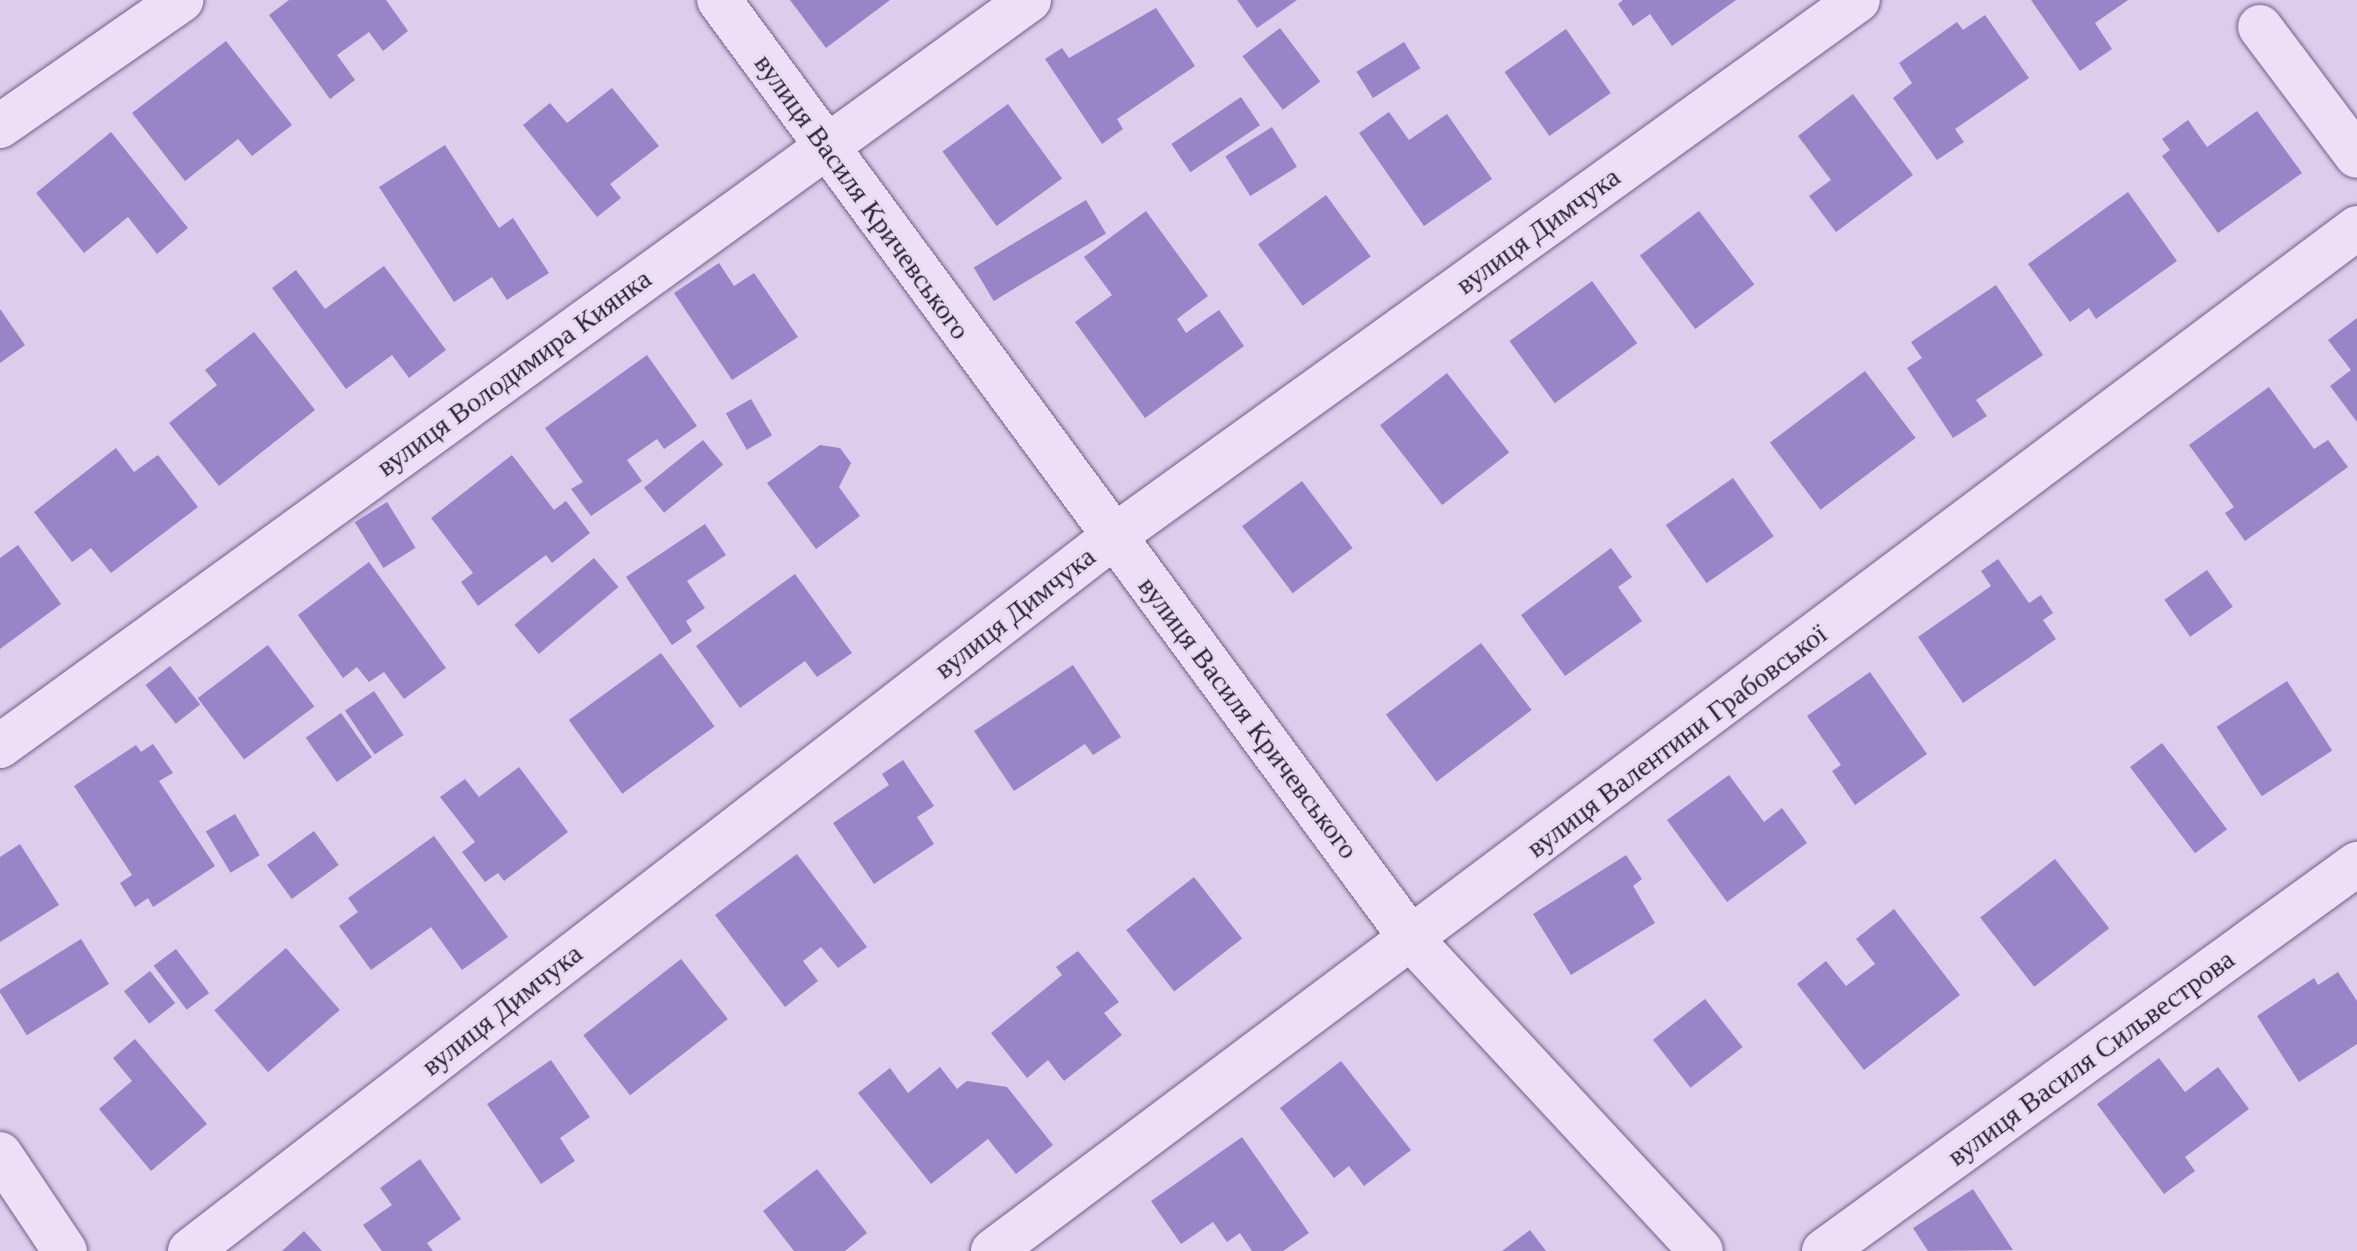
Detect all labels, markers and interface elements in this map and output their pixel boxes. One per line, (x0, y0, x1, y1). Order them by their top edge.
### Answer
street label: вулиця Василя Кричевського (747, 48, 977, 346)
street label: вулиця Димчука (1450, 160, 1626, 302)
street label: вулиця Володимира Киянка (370, 262, 658, 484)
street label: вулиця Димчука (928, 540, 1102, 686)
street label: вулиця Василя Кричевського (1131, 570, 1365, 866)
street label: вулиця Валентини Грабовської (1520, 617, 1834, 865)
street label: вулиця Димчука (415, 937, 589, 1083)
street label: вулиця Василя Сильвестрова (1941, 943, 2241, 1173)

